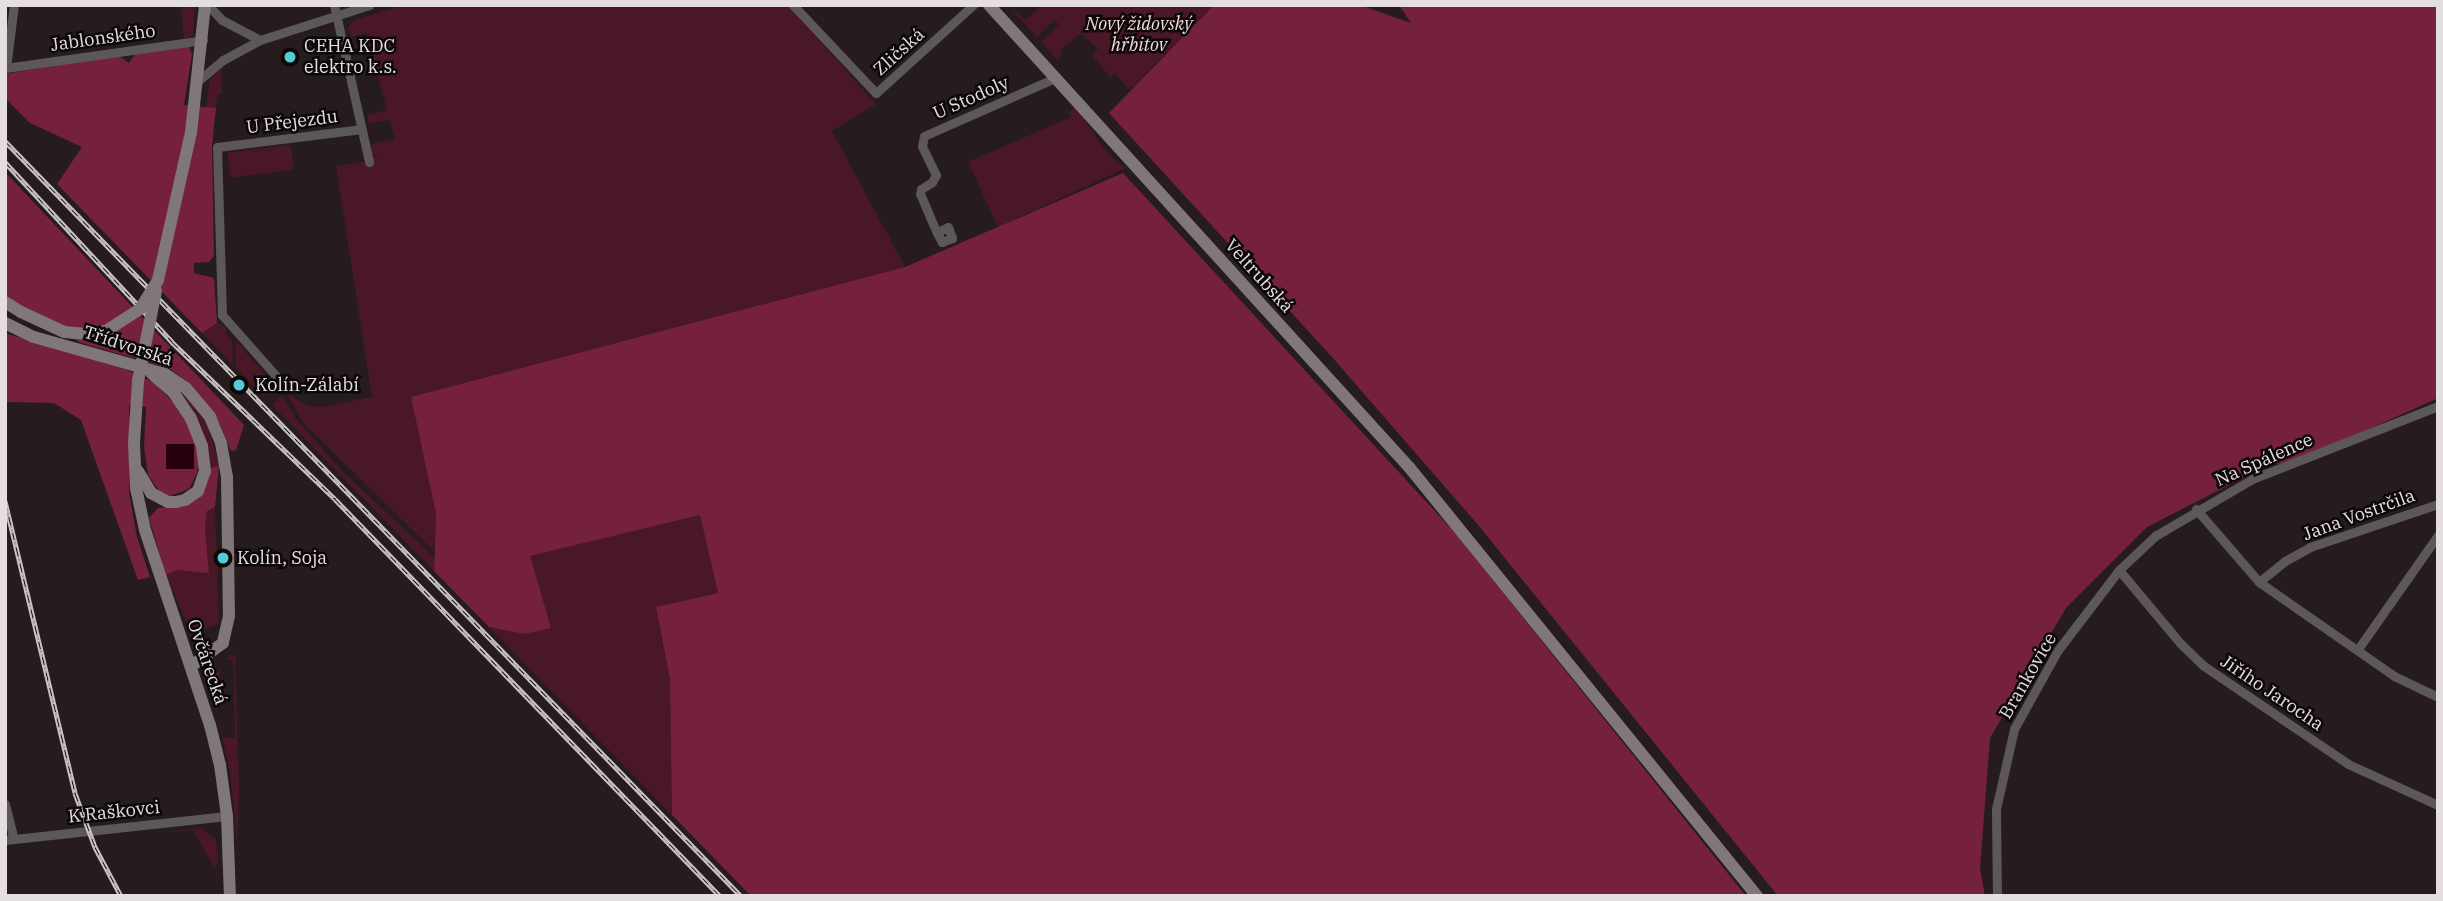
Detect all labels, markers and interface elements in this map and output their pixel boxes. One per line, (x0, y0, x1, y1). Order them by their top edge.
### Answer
park label: Nový židovský hřbitov (1085, 14, 1193, 56)
street label: Jablonského (49, 20, 157, 56)
street label: Zličská (869, 24, 929, 80)
place label: CEHA KDC elektro k.s. (304, 36, 397, 78)
marker: CEHA KDC elektro k.s. (282, 49, 298, 65)
street label: U Stodoly (930, 72, 1012, 124)
street label: U Přejezdu (245, 106, 339, 138)
street label: Veltrubská (1220, 235, 1298, 317)
street label: Třídvorská (81, 321, 175, 371)
place label: Kolín-Zálabí (255, 374, 359, 396)
marker: Kolín-Zálabí (229, 375, 249, 395)
street label: Na Spálence (2212, 429, 2316, 491)
street label: Jana Vostrčila (2300, 485, 2418, 545)
place label: Kolín, Soja (237, 547, 327, 569)
marker: Kolín, Soja (215, 550, 231, 566)
street label: Ovčárecká (182, 616, 232, 708)
street label: Brankovice (1995, 629, 2061, 723)
street label: Jiřího Jarocha (2216, 651, 2328, 735)
street label: K Raškovci (67, 796, 161, 828)

